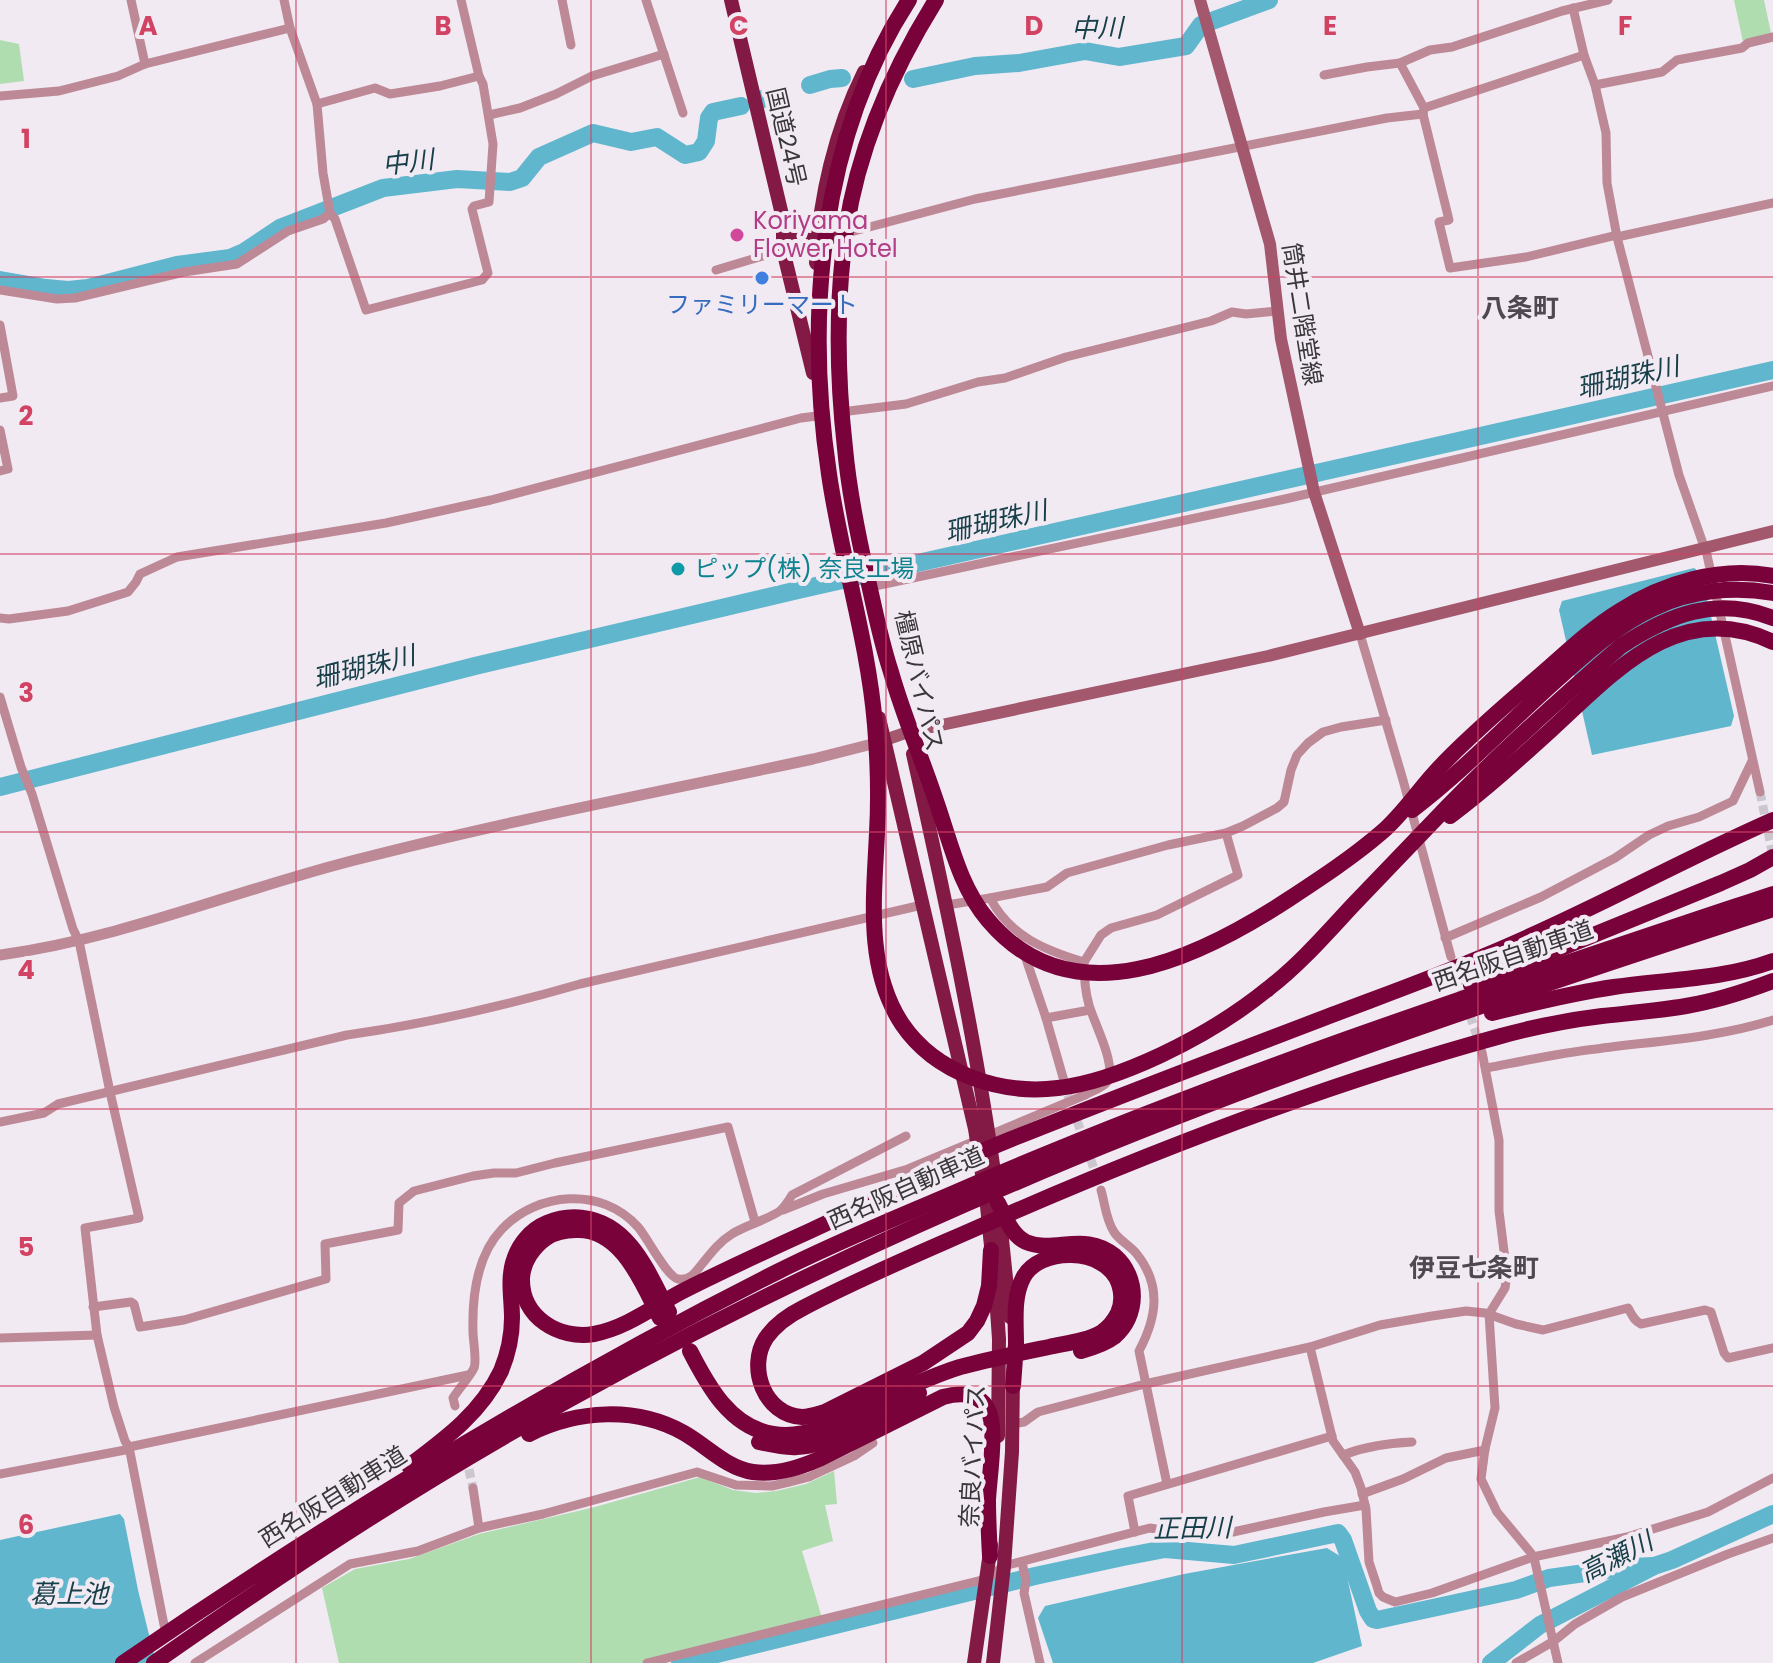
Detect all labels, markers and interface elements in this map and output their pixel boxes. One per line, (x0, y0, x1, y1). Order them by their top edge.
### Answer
text: A (138, 8, 158, 44)
text: B (434, 8, 452, 44)
text: C (729, 8, 749, 44)
text: D (1025, 8, 1044, 44)
text: E (1323, 8, 1337, 44)
text: F (1618, 8, 1632, 44)
water label: 中川 (1071, 9, 1126, 46)
street label: 国道24号 (759, 84, 814, 190)
text: 1 (21, 121, 31, 157)
water label: 中川 (380, 141, 439, 183)
place label: Koriyama Flower Hotel (753, 204, 898, 265)
marker: Koriyama Flower Hotel (728, 226, 746, 244)
street label: 筒井二階堂線 (1275, 240, 1330, 388)
marker: ファミリーマート (753, 269, 771, 287)
place label: ファミリーマート (666, 288, 858, 321)
district label: 八条町 (1481, 290, 1559, 326)
water label: 珊瑚珠川 (1573, 347, 1686, 406)
text: 2 (19, 398, 34, 434)
water label: 珊瑚珠川 (941, 491, 1054, 550)
place label: ピップ(株) 奈良工場 (694, 552, 914, 585)
marker: ピップ(株) 奈良工場 (669, 560, 687, 578)
street label: 橿原バイパス (887, 607, 952, 755)
water label: 珊瑚珠川 (309, 636, 422, 697)
text: 3 (18, 675, 34, 711)
street label: 西名阪自動車道 (1428, 913, 1598, 998)
text: 4 (17, 952, 35, 988)
street label: 西名阪自動車道 (822, 1138, 989, 1237)
text: 5 (18, 1229, 34, 1265)
district label: 伊豆七条町 (1409, 1250, 1539, 1286)
street label: 奈良バイパス (952, 1383, 993, 1529)
street label: 西名阪自動車道 (253, 1438, 413, 1555)
text: 6 (18, 1507, 34, 1543)
water label: 正田川 (1153, 1509, 1234, 1547)
water label: 高瀬川 (1573, 1522, 1662, 1591)
water label: 葛上池 (30, 1576, 111, 1612)

